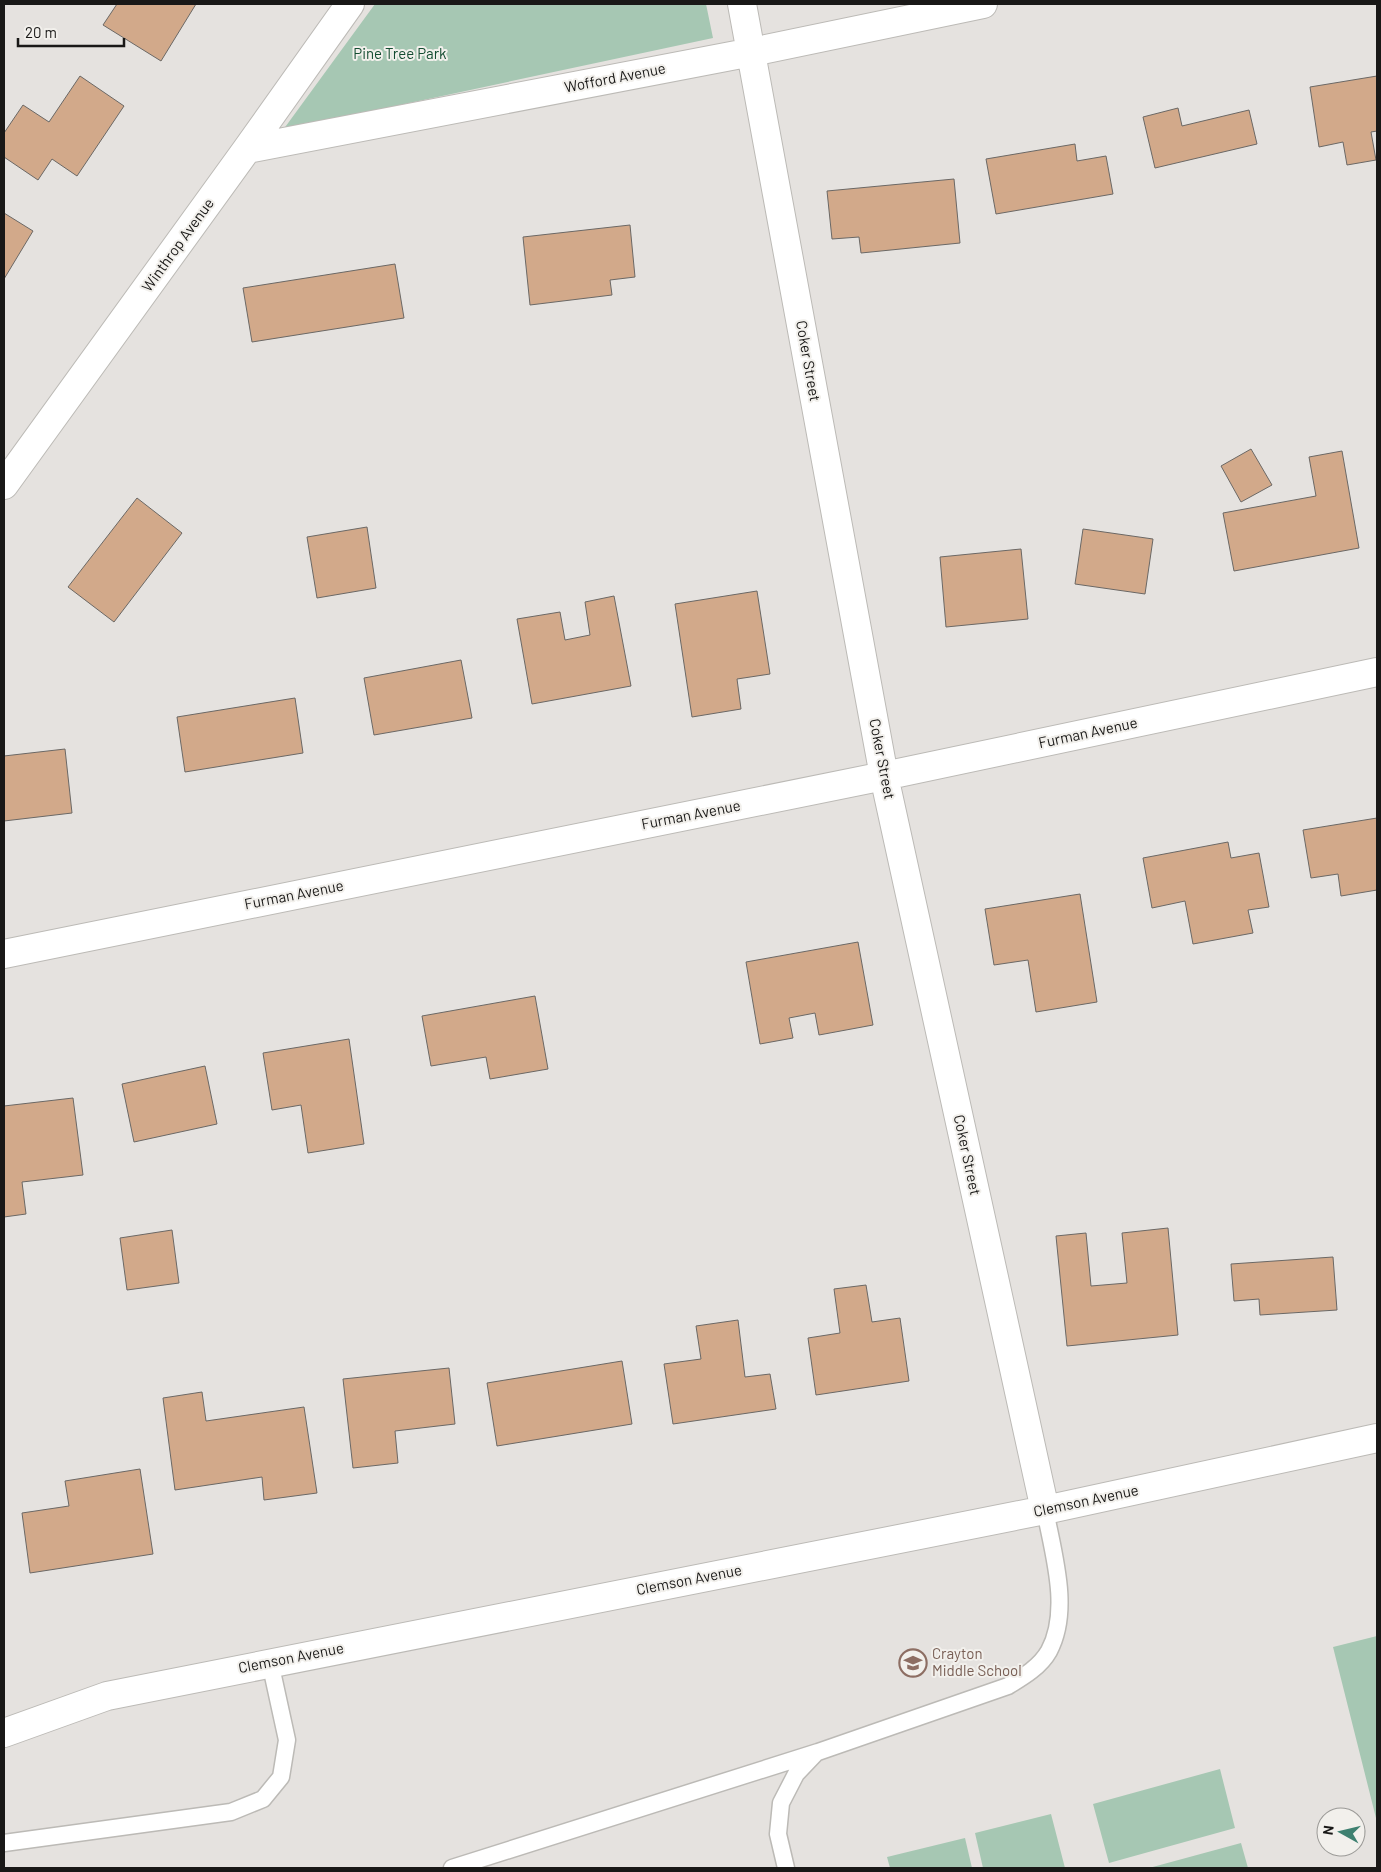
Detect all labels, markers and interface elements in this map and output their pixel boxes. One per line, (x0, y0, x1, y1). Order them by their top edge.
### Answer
scale bar (18, 15, 124, 47)
text: 20 m (25, 23, 57, 41)
park label: Pine Tree Park (353, 44, 447, 62)
street label: Wofford Avenue (563, 58, 667, 96)
street label: Winthrop Avenue (137, 194, 217, 295)
street label: Coker Street (793, 319, 825, 403)
street label: Furman Avenue (1037, 713, 1139, 751)
street label: Coker Street (866, 717, 900, 801)
street label: Furman Avenue (640, 796, 742, 832)
street label: Furman Avenue (243, 876, 345, 912)
street label: Coker Street (951, 1113, 985, 1197)
street label: Clemson Avenue (1032, 1480, 1140, 1520)
street label: Clemson Avenue (635, 1560, 743, 1598)
street label: Clemson Avenue (237, 1638, 345, 1676)
place label: Crayton Middle School (932, 1644, 1022, 1679)
school or university icon: Crayton Middle School (898, 1648, 928, 1678)
north arrow (1316, 1807, 1366, 1857)
text: N (1319, 1824, 1337, 1836)

